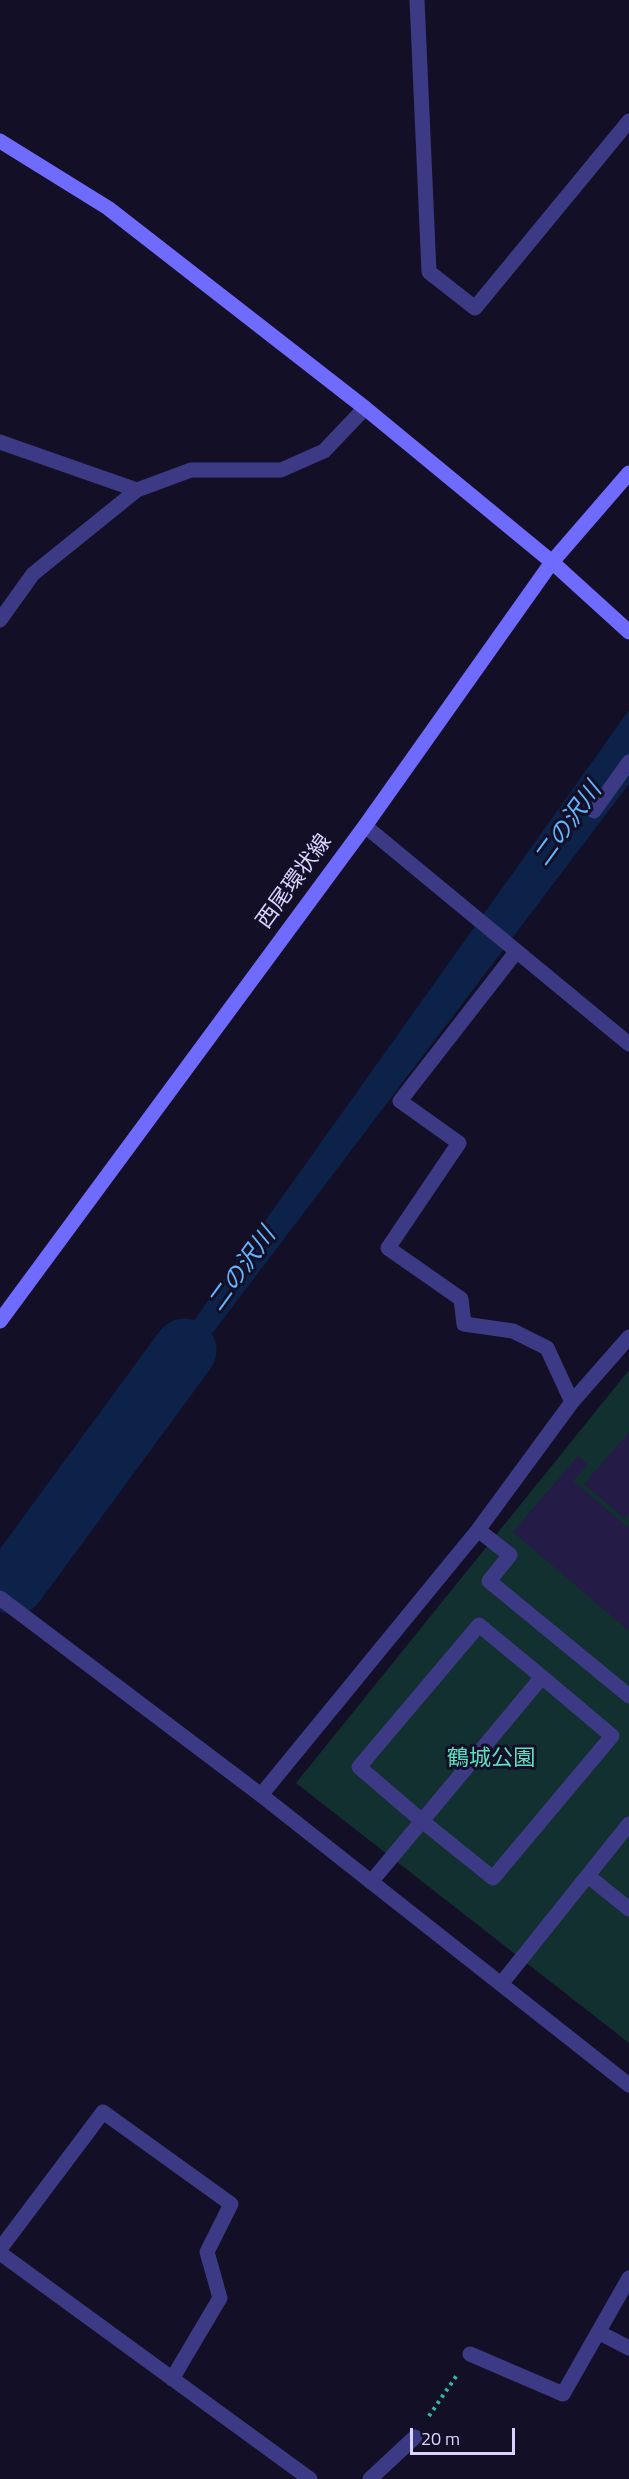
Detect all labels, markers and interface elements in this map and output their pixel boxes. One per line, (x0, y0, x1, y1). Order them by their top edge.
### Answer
water label: 二の沢川 (529, 778, 609, 872)
street label: 西尾環状線 (252, 830, 338, 934)
water label: 二の沢川 (203, 1223, 283, 1317)
park label: 鶴城公園 (447, 1747, 535, 1773)
scale bar (413, 2416, 518, 2454)
text: 20 m (421, 2425, 460, 2452)

